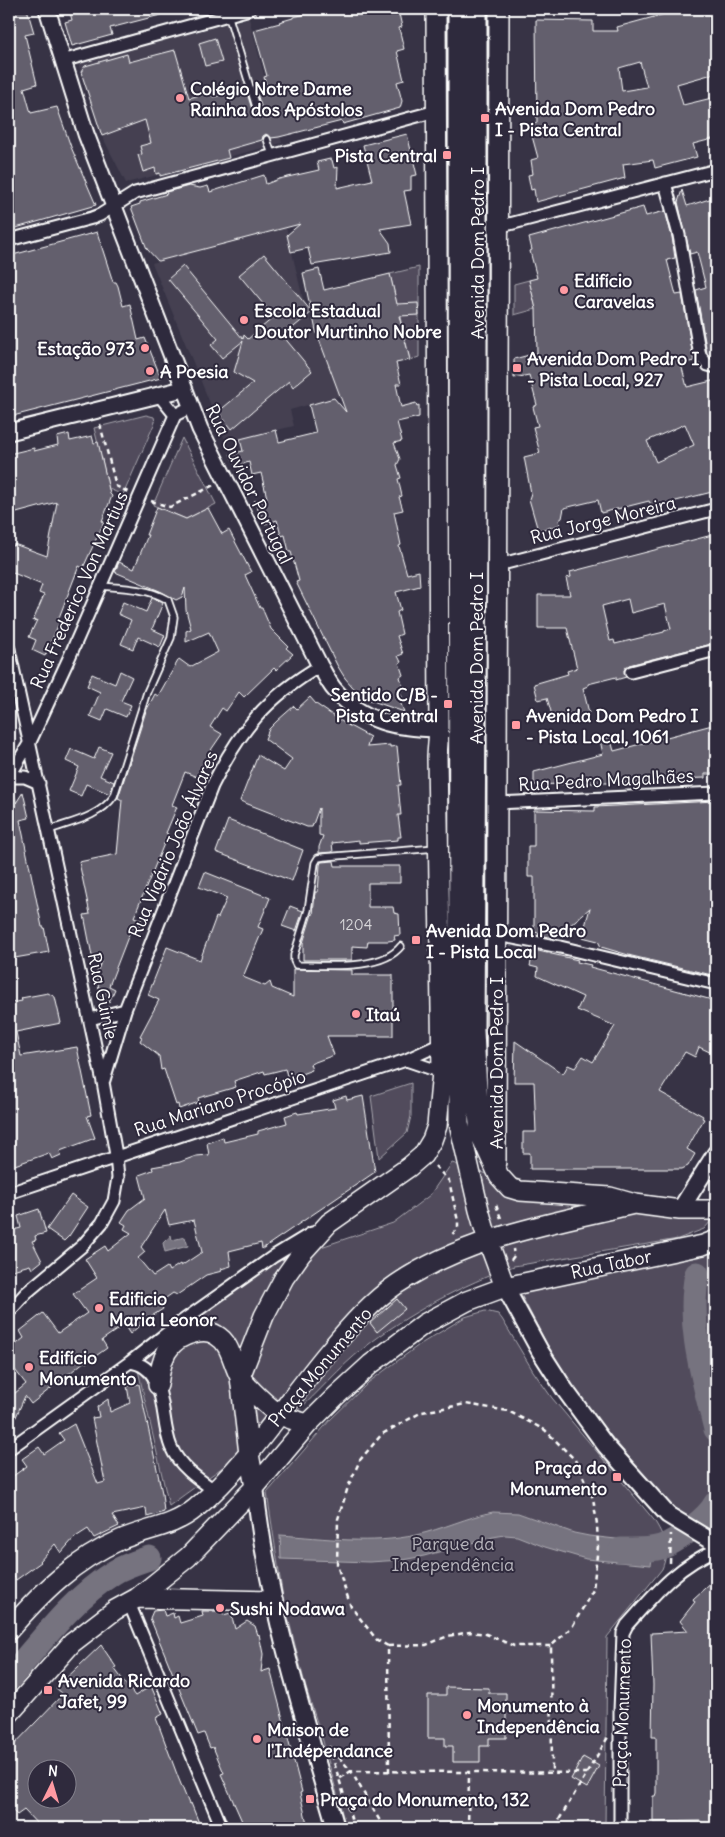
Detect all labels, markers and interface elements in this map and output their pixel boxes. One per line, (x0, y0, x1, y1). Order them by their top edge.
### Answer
place label: Colégio Notre Dame Rainha dos Apóstolos (190, 77, 363, 121)
marker: Colégio Notre Dame Rainha dos Apóstolos (174, 92, 186, 104)
place label: Avenida Dom Pedro I - Pista Central (495, 97, 655, 141)
marker: Avenida Dom Pedro I - Pista Central (479, 112, 491, 124)
place label: Pista Central (334, 144, 437, 167)
marker: Pista Central (441, 149, 453, 161)
street label: Avenida Dom Pedro I (466, 167, 489, 339)
place label: Edifício Caravelas (574, 269, 654, 313)
marker: Edifício Caravelas (558, 284, 570, 296)
place label: Escola Estadual Doutor Murtinho Nobre (254, 299, 442, 343)
marker: Escola Estadual Doutor Murtinho Nobre (238, 314, 250, 326)
place label: Estação 973 (37, 337, 135, 360)
marker: Estação 973 (139, 342, 151, 354)
place label: Avenida Dom Pedro I - Pista Local, 927 (527, 347, 699, 391)
place label: A Poesia (160, 360, 229, 383)
marker: Avenida Dom Pedro I - Pista Local, 927 (511, 362, 523, 374)
marker: A Poesia (144, 365, 156, 377)
street label: Rua Ouvidor Portugal (200, 400, 298, 568)
street label: Rua Frederico Von Martius (25, 488, 133, 692)
street label: Rua Jorge Moreira (528, 491, 678, 549)
street label: Avenida Dom Pedro I (465, 572, 488, 744)
place label: Sentido C/B - Pista Central (331, 683, 438, 727)
marker: Sentido C/B - Pista Central (442, 698, 454, 710)
place label: Avenida Dom Pedro I - Pista Local, 1061 (526, 704, 698, 748)
marker: Avenida Dom Pedro I - Pista Local, 1061 (510, 719, 522, 731)
street label: Rua Vigário João Álvares (123, 747, 223, 941)
street label: Rua Pedro Magalhães (518, 764, 694, 796)
house number: 1204 (340, 915, 373, 934)
place label: Avenida Dom Pedro I - Pista Local (426, 919, 586, 963)
marker: Avenida Dom Pedro I - Pista Local (410, 934, 422, 946)
street label: Rua Guinle (83, 951, 123, 1041)
street label: Avenida Dom Pedro I (485, 977, 508, 1149)
place label: Itaú (366, 1003, 401, 1026)
marker: Itaú (350, 1008, 362, 1020)
street label: Rua Mariano Procópio (131, 1064, 309, 1142)
street label: Rua Tabor (568, 1244, 654, 1284)
place label: Edificio Maria Leonor (109, 1287, 217, 1331)
marker: Edificio Maria Leonor (93, 1302, 105, 1314)
street label: Praça Monumento (263, 1303, 377, 1431)
place label: Edifício Monumento (39, 1346, 136, 1390)
marker: Edifício Monumento (23, 1361, 35, 1373)
place label: Praça do Monumento (510, 1456, 607, 1500)
marker: Praça do Monumento (611, 1471, 623, 1483)
park label: Parque da Independência (392, 1532, 514, 1576)
place label: Sushi Nodawa (230, 1597, 345, 1620)
marker: Sushi Nodawa (214, 1602, 226, 1614)
street label: Praça Monumento (608, 1638, 636, 1788)
place label: Avenida Ricardo Jafet, 99 (58, 1669, 190, 1713)
marker: Avenida Ricardo Jafet, 99 (42, 1684, 54, 1696)
place label: Monumento à Independência (477, 1694, 600, 1738)
marker: Monumento à Independência (461, 1709, 473, 1721)
place label: Maison de l'Indépendance (267, 1718, 393, 1762)
marker: Maison de l'Indépendance (251, 1733, 263, 1745)
north arrow (28, 1760, 78, 1810)
text: N (48, 1762, 59, 1780)
place label: Praça do Monumento, 132 (320, 1788, 529, 1811)
marker: Praça do Monumento, 132 (304, 1793, 316, 1805)

